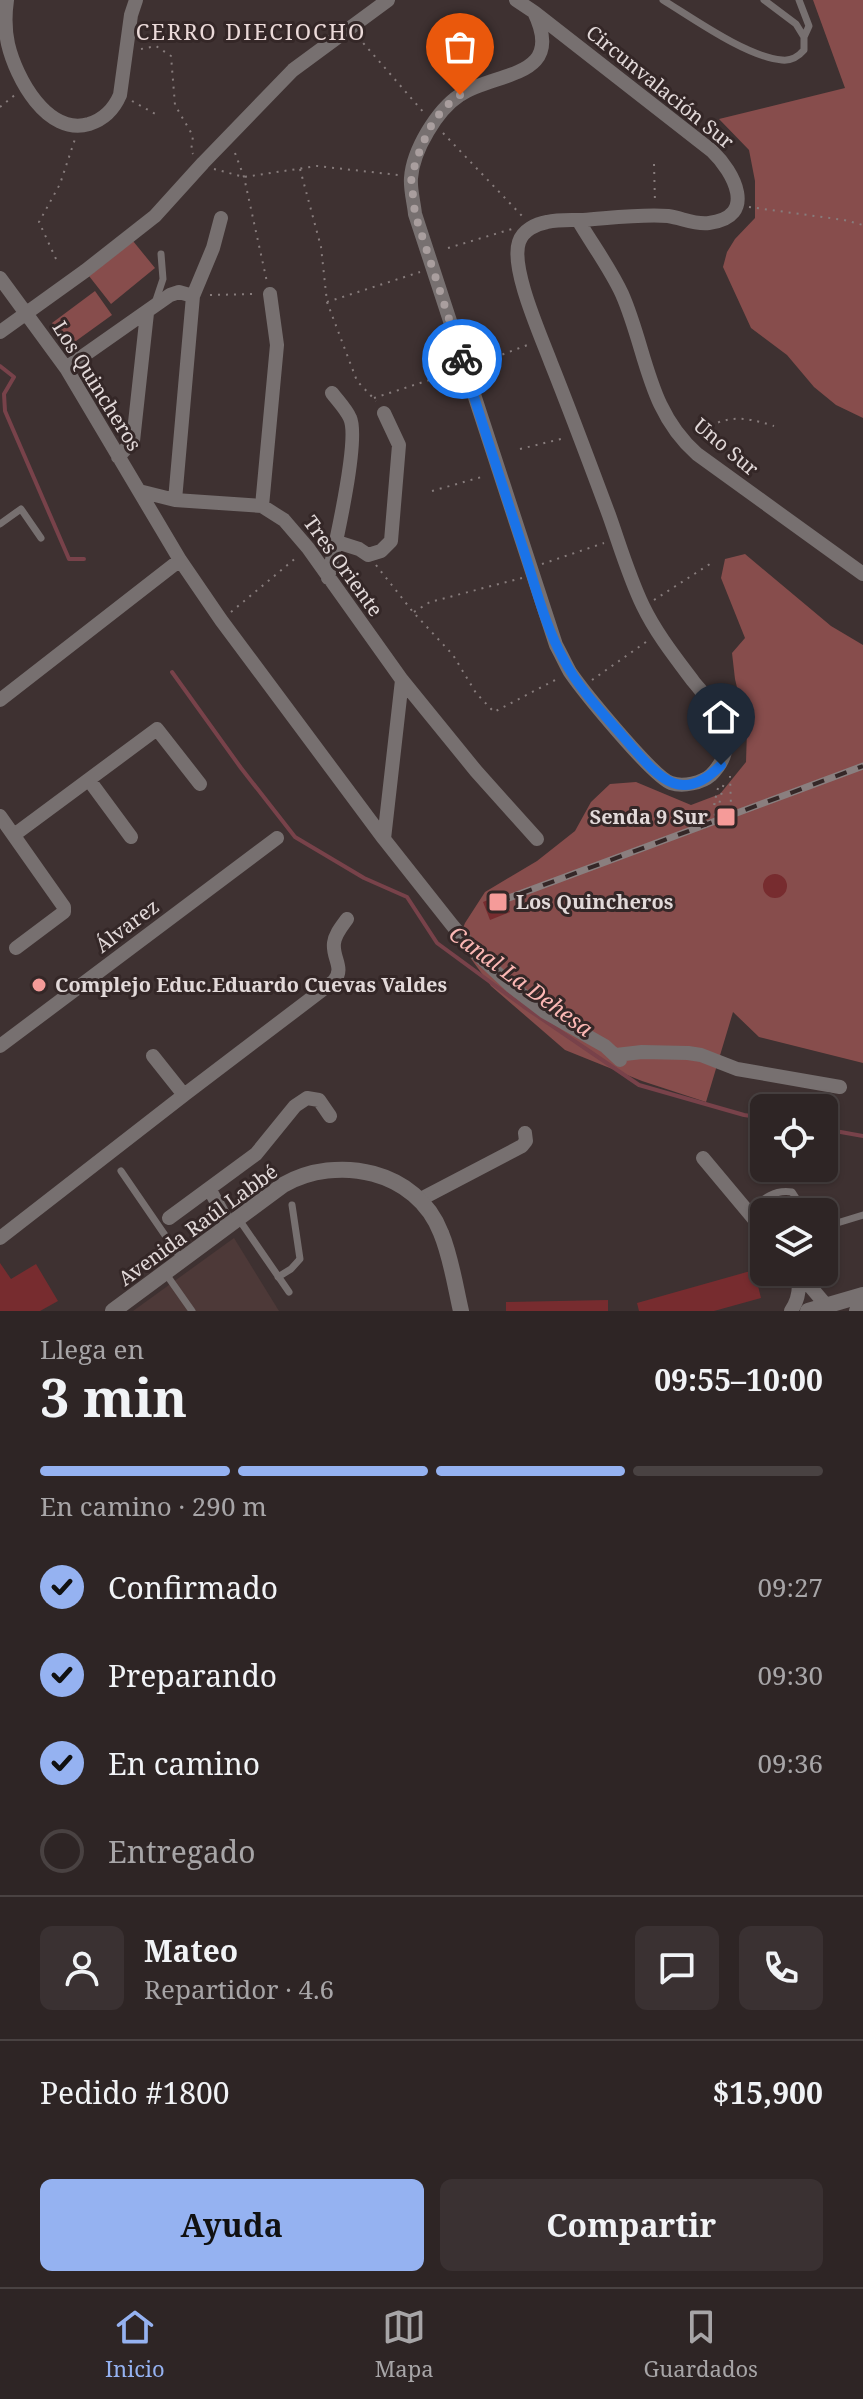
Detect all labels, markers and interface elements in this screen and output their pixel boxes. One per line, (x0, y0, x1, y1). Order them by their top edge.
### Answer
pin (426, 13, 494, 95)
district label: CERRO DIECIOCHO (136, 16, 366, 46)
street label: Circunvalación Sur (581, 19, 740, 155)
icon: bag (438, 25, 482, 69)
street label: Los Quincheros (47, 316, 148, 456)
courier (422, 319, 502, 399)
icon: bike (440, 337, 484, 381)
street label: Uno Sur (688, 412, 765, 482)
street label: Tres Oriente (298, 510, 389, 622)
pin (687, 683, 755, 765)
icon: home (699, 695, 743, 739)
place label: Senda 9 Sur (590, 803, 709, 830)
marker: Senda 9 Sur (715, 806, 737, 828)
place label: Los Quincheros (516, 888, 673, 915)
marker: Los Quincheros (487, 891, 509, 913)
street label: Álvarez (89, 893, 164, 958)
water label: Canal La Dehesa (444, 918, 600, 1043)
place label: Complejo Educ.Eduardo Cuevas Valdes (55, 971, 447, 998)
marker: Complejo Educ.Eduardo Cuevas Valdes (30, 976, 48, 994)
map controls (750, 1094, 838, 1286)
button: locate (750, 1094, 838, 1182)
street label: Avenida Raúl Labbé (113, 1158, 283, 1292)
button: layers (750, 1198, 838, 1286)
text: Llega en (40, 1331, 144, 1367)
text: 09:55–10:00 (654, 1359, 823, 1400)
text: 3 min (40, 1361, 187, 1432)
text: En camino · 290 m (40, 1488, 267, 1524)
icon: check (40, 1565, 84, 1609)
text: Confirmado (108, 1567, 278, 1608)
text: 09:27 (757, 1569, 823, 1605)
icon: check (40, 1653, 84, 1697)
text: Preparando (108, 1655, 277, 1696)
text: 09:30 (757, 1657, 823, 1693)
icon: check (40, 1741, 84, 1785)
text: En camino (108, 1743, 260, 1784)
text: 09:36 (757, 1745, 823, 1781)
text: Entregado (108, 1831, 256, 1872)
button: person (40, 1926, 124, 2010)
button: chat (635, 1926, 719, 2010)
button: phone (739, 1926, 823, 2010)
text: Mateo (144, 1930, 238, 1971)
text: Repartidor · 4.6 (144, 1971, 334, 2007)
text: Pedido #1800 (40, 2072, 230, 2113)
text: $15,900 (712, 2072, 823, 2113)
button: Ayuda (40, 2179, 424, 2271)
button: Compartir (440, 2179, 823, 2271)
tab: Inicio (105, 2305, 165, 2383)
tab: Mapa (375, 2305, 434, 2383)
tab: Guardados (644, 2305, 758, 2383)

